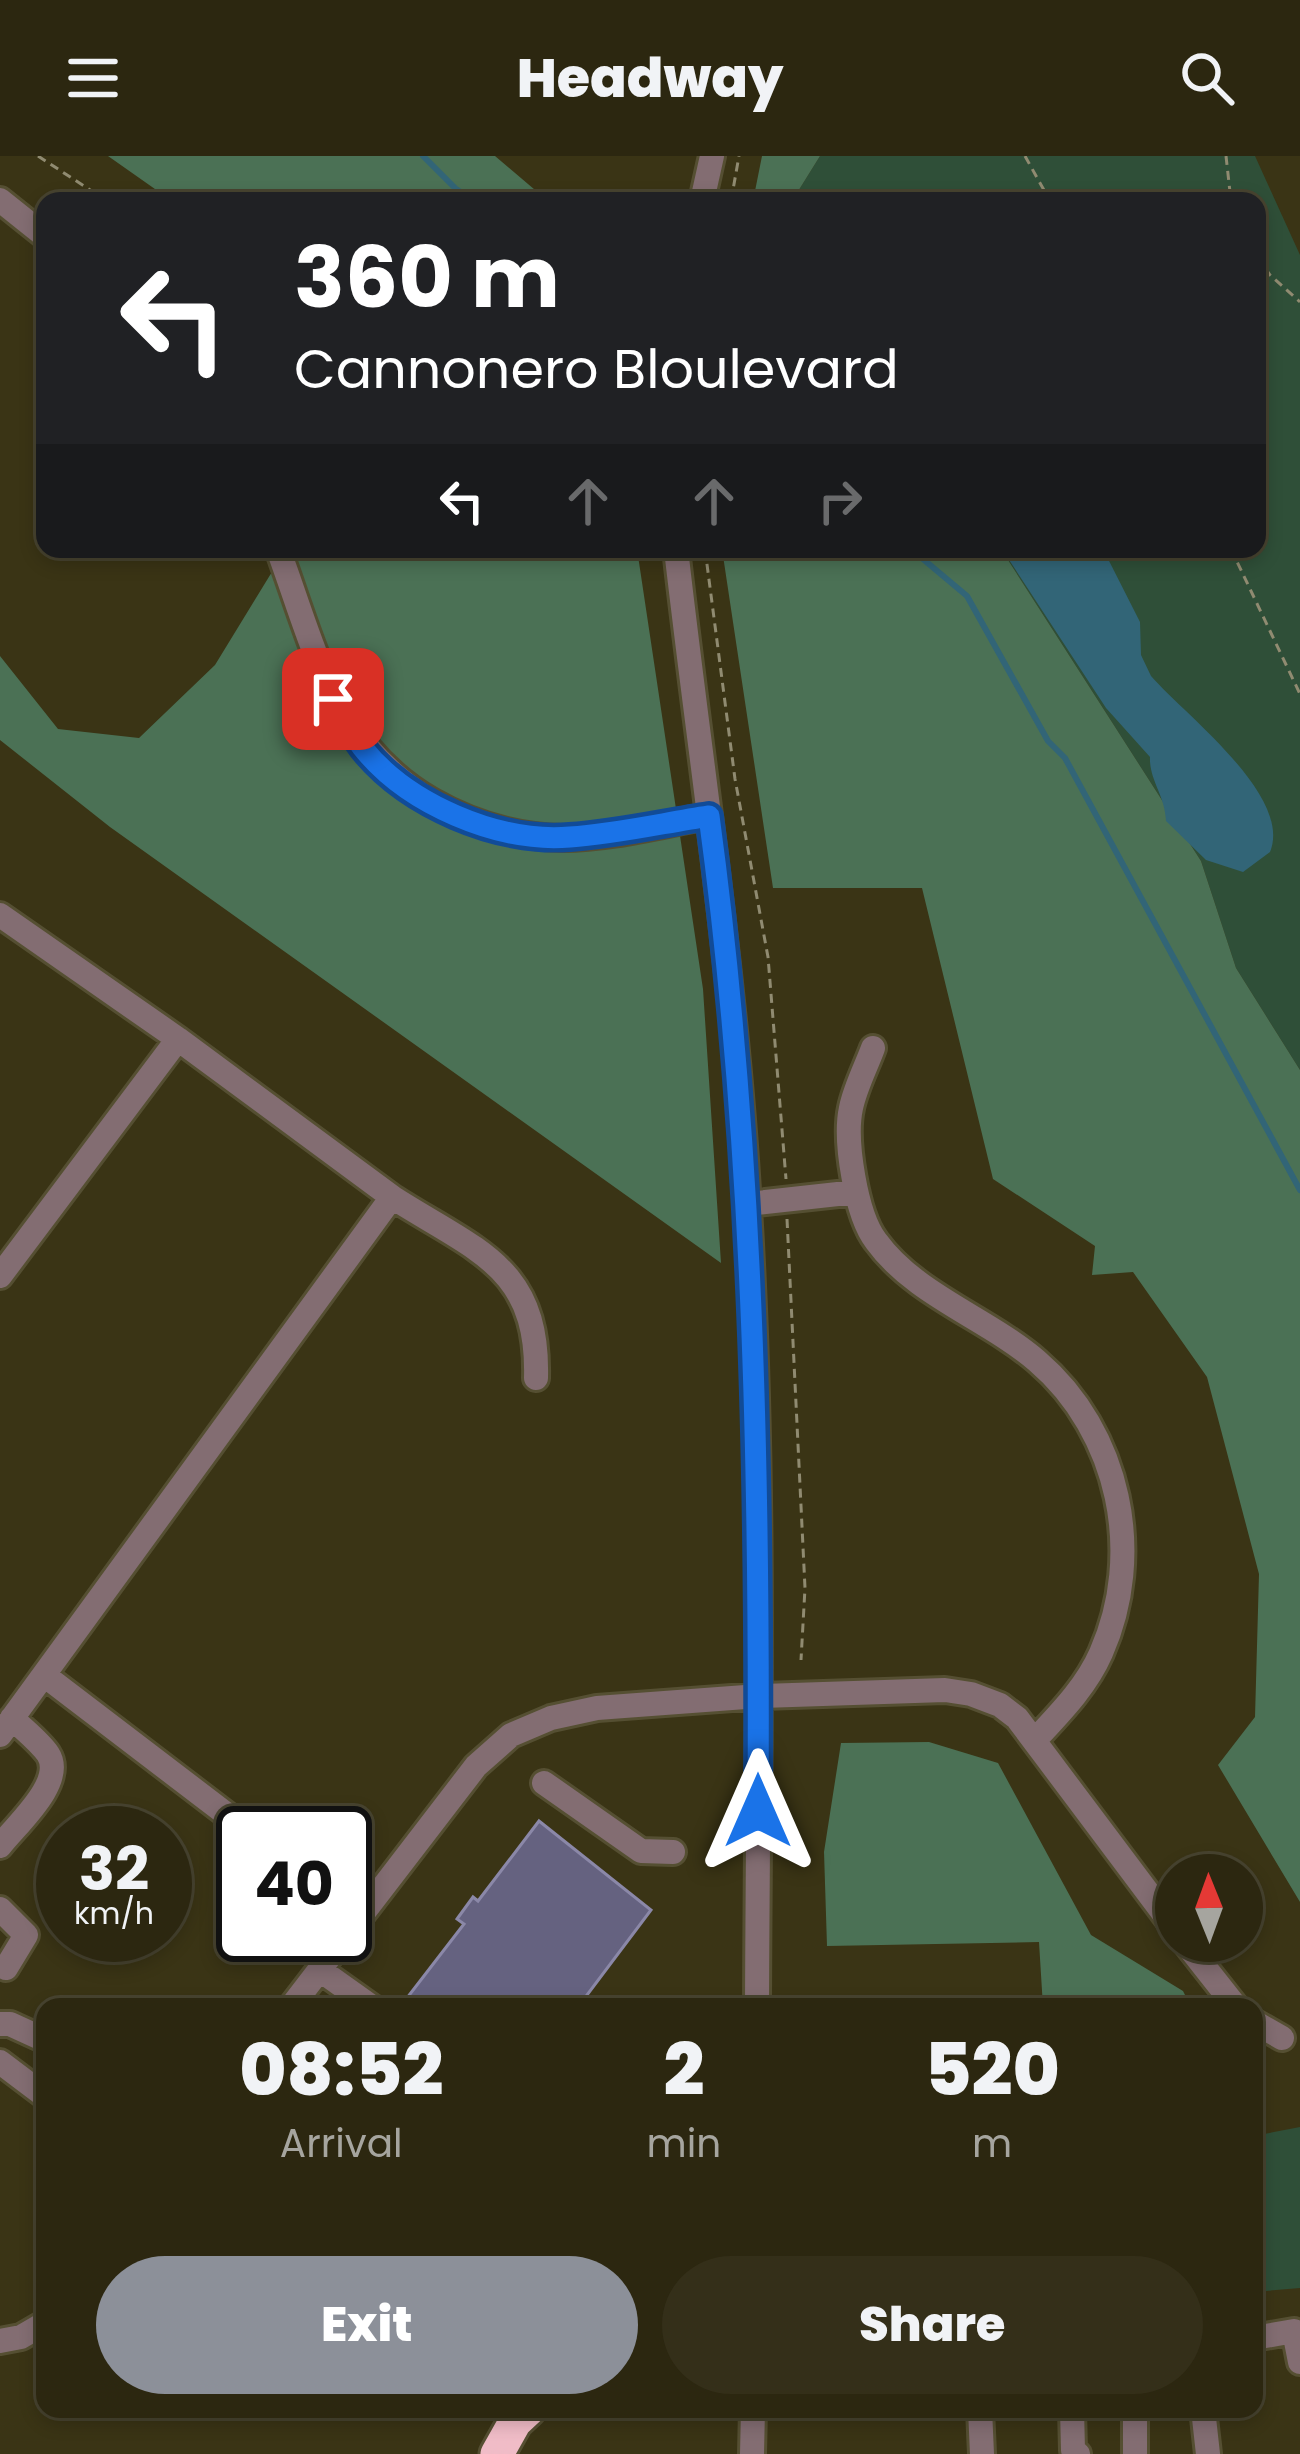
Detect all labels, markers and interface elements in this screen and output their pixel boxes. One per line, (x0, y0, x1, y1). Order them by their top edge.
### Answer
text: Headway (517, 40, 783, 116)
icon: menu (60, 45, 126, 111)
icon: search (1174, 45, 1240, 111)
text: 360 m (294, 219, 560, 336)
icon: left (96, 240, 252, 396)
text: Cannonero Bloulevard (294, 331, 899, 407)
icon: left (429, 468, 495, 534)
icon: ahead (555, 468, 621, 534)
icon: ahead (681, 468, 747, 534)
icon: right (807, 468, 873, 534)
pin (282, 648, 384, 750)
icon: arrive (300, 666, 366, 732)
position arrow (695, 1748, 821, 1874)
speed limit sign: 40 (216, 1806, 372, 1962)
text: 32 (79, 1827, 149, 1911)
north arrow (1155, 1854, 1263, 1962)
map controls (1155, 1854, 1263, 1962)
text: km/h (74, 1892, 154, 1935)
text: 08:52 (239, 2019, 443, 2120)
text: 2 (663, 2019, 704, 2120)
text: 520 (924, 2019, 1060, 2120)
text: Arrival (280, 2116, 403, 2171)
text: min (647, 2116, 721, 2171)
text: m (972, 2116, 1012, 2171)
button: Exit (96, 2256, 638, 2394)
button: Share (662, 2256, 1203, 2394)

